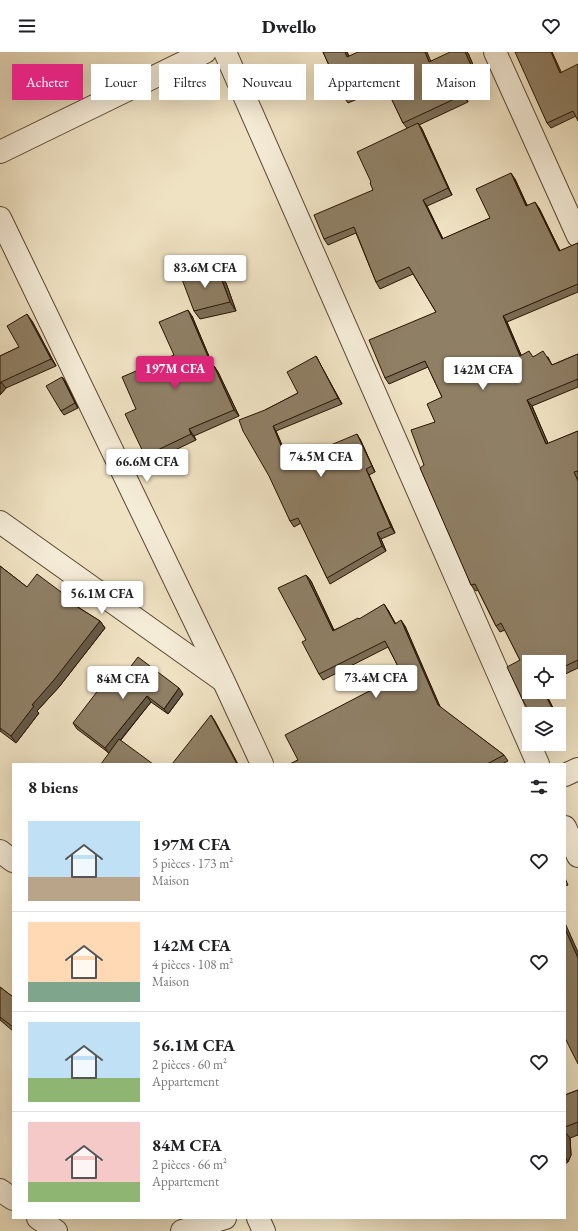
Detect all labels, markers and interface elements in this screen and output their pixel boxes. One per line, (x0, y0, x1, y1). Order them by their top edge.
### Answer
icon: menu (16, 15, 38, 37)
text: Dwello (262, 15, 316, 38)
icon: heart (540, 15, 562, 37)
chip: Acheter (12, 64, 83, 100)
chip: Louer (91, 64, 151, 100)
chip: Filtres (159, 64, 220, 100)
chip: Nouveau (228, 64, 306, 100)
chip: Appartement (314, 64, 414, 100)
chip: Maison (422, 64, 490, 100)
pin: 83.6M CFA (159, 255, 251, 289)
text: 83.6M CFA (173, 259, 237, 276)
pin: 197M CFA (134, 356, 216, 390)
pin: 142M CFA (442, 357, 524, 391)
text: 197M CFA (145, 360, 205, 377)
text: 142M CFA (453, 361, 513, 378)
pin: 74.5M CFA (275, 444, 367, 478)
text: 74.5M CFA (289, 448, 353, 465)
pin: 66.6M CFA (101, 449, 193, 483)
text: 66.6M CFA (115, 453, 179, 470)
pin: 56.1M CFA (56, 581, 148, 615)
text: 56.1M CFA (70, 585, 134, 602)
map controls (522, 655, 566, 751)
button: locate (522, 655, 566, 699)
pin: 73.4M CFA (330, 665, 422, 699)
pin: 84M CFA (86, 666, 160, 700)
text: 73.4M CFA (344, 669, 408, 686)
text: 84M CFA (96, 670, 150, 687)
button: layers (522, 707, 566, 751)
text: 8 biens (28, 776, 78, 798)
icon: filters (528, 776, 550, 798)
text: 197M CFA (152, 833, 231, 855)
icon: home (60, 837, 108, 885)
icon: heart (528, 850, 550, 872)
text: 5 pièces · 173 m² (152, 855, 233, 872)
text: Maison (152, 872, 189, 889)
text: 142M CFA (152, 934, 231, 956)
icon: home (60, 938, 108, 986)
icon: heart (528, 951, 550, 973)
text: 4 pièces · 108 m² (152, 956, 233, 973)
text: Maison (152, 973, 189, 990)
text: 56.1M CFA (152, 1034, 235, 1056)
icon: home (60, 1038, 108, 1086)
icon: heart (528, 1051, 550, 1073)
text: 2 pièces · 60 m² (152, 1056, 227, 1073)
text: Appartement (152, 1073, 219, 1090)
text: 84M CFA (152, 1134, 222, 1156)
icon: home (60, 1138, 108, 1186)
icon: heart (528, 1151, 550, 1173)
text: 2 pièces · 66 m² (152, 1156, 227, 1173)
text: Appartement (152, 1173, 219, 1190)

